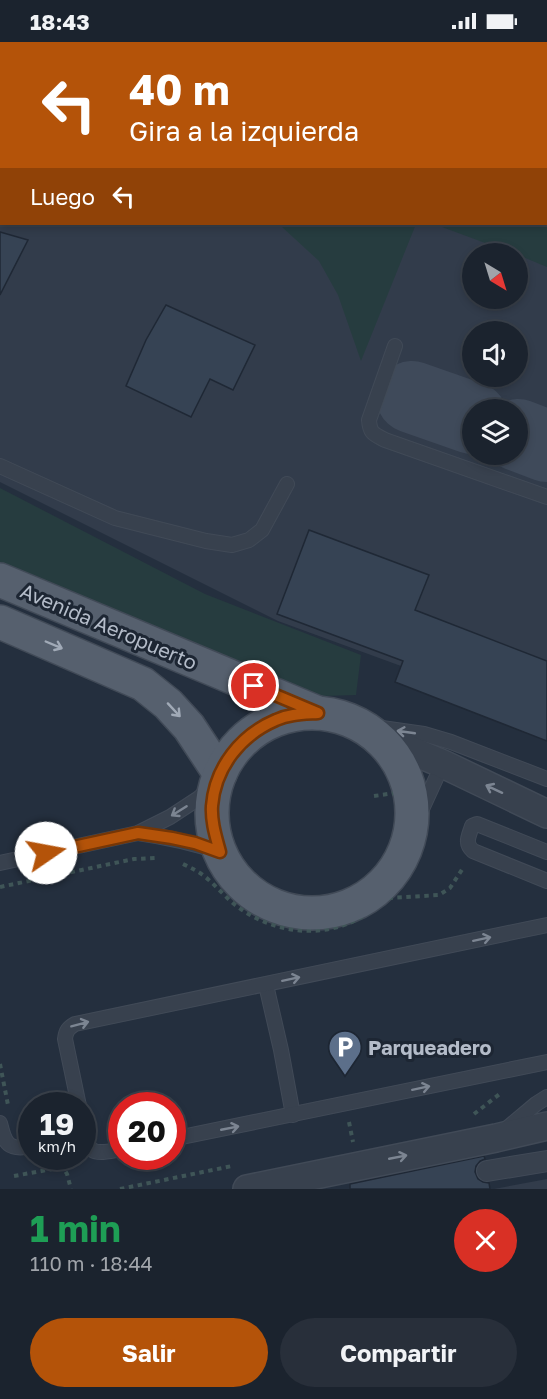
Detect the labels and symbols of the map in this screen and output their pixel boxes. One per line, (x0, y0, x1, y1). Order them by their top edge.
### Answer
north arrow (462, 243, 528, 309)
street label: Avenida Aeropuerto (17, 578, 201, 674)
one-way arrow (44, 640, 62, 651)
pin (228, 660, 279, 711)
one-way arrow (167, 703, 181, 718)
one-way arrow (397, 726, 417, 737)
one-way arrow (486, 782, 504, 794)
one-way arrow (171, 805, 188, 817)
position arrow (14, 821, 78, 885)
one-way arrow (472, 932, 491, 944)
one-way arrow (282, 973, 301, 985)
one-way arrow (70, 1018, 89, 1029)
parking icon: Parqueadero (327, 1029, 363, 1076)
place label: Parqueadero (368, 1035, 491, 1059)
one-way arrow (411, 1082, 430, 1094)
speed limit sign: 20 (108, 1092, 186, 1170)
one-way arrow (220, 1122, 239, 1133)
one-way arrow (388, 1151, 408, 1162)

